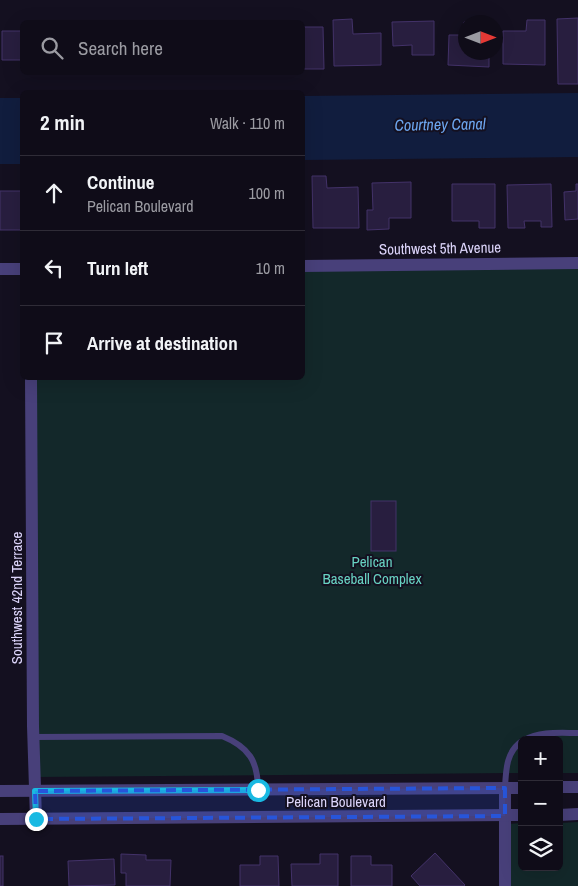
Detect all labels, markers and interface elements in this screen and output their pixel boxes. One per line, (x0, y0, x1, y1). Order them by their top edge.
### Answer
north arrow (458, 15, 503, 60)
search box (20, 20, 305, 75)
icon: search (38, 34, 66, 62)
text: Search here (78, 35, 163, 61)
text: 2 min (40, 108, 85, 137)
text: Walk · 110 m (210, 112, 285, 134)
water label: Courtney Canal (394, 112, 487, 136)
text: Continue (87, 169, 155, 195)
icon: ahead (40, 179, 68, 207)
text: 100 m (249, 182, 285, 204)
text: Pelican Boulevard (87, 195, 193, 217)
street label: Southwest 5th Avenue (379, 236, 501, 260)
icon: left (40, 254, 68, 282)
text: Turn left (87, 255, 148, 281)
text: 10 m (256, 257, 285, 279)
icon: arrive (40, 329, 68, 357)
text: Arrive at destination (87, 330, 238, 356)
street label: Southwest 42nd Terrace (6, 532, 27, 664)
park label: Pelican Baseball Complex (322, 551, 422, 589)
map controls (518, 736, 563, 871)
button: + (518, 736, 563, 781)
route start (247, 779, 270, 802)
button: − (518, 781, 563, 826)
street label: Pelican Boulevard (286, 791, 386, 812)
route end (25, 808, 48, 831)
button: layers (518, 826, 563, 871)

